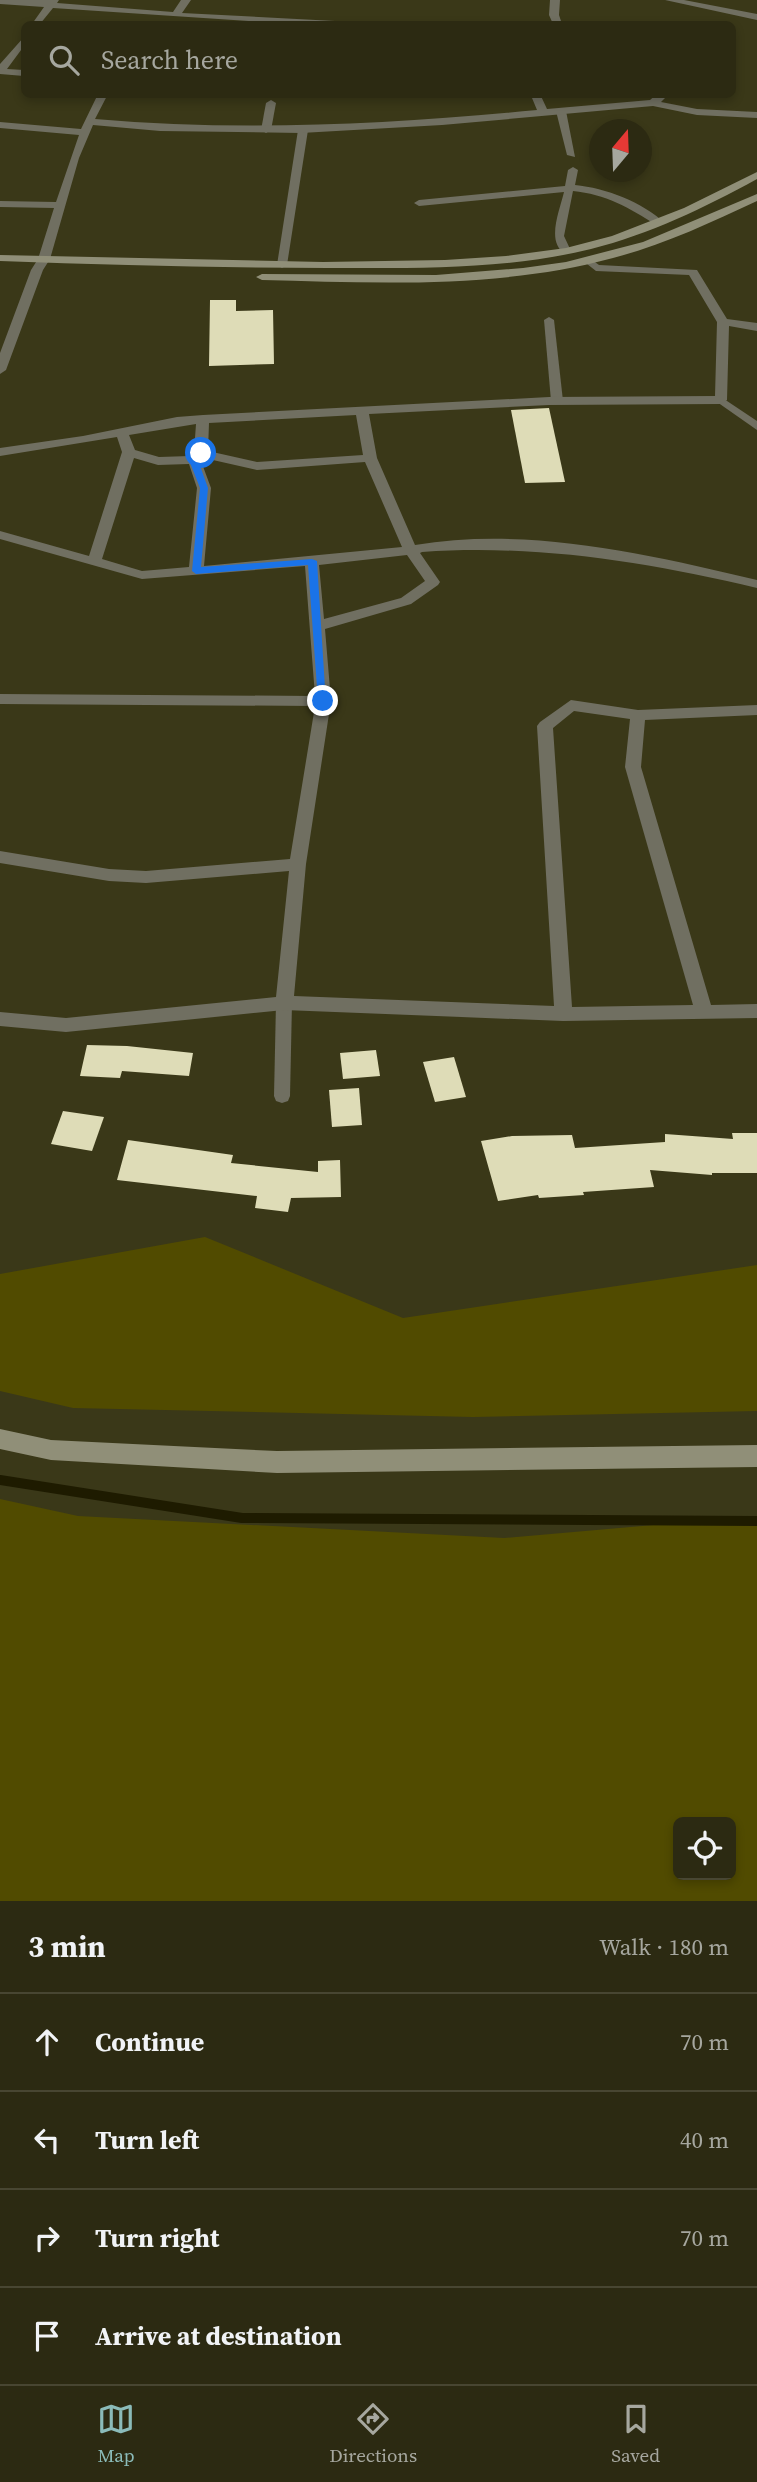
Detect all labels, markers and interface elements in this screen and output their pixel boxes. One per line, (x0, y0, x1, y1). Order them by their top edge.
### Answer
search box (21, 21, 736, 98)
icon: search (45, 41, 83, 79)
text: Search here (101, 42, 238, 78)
north arrow (589, 119, 652, 182)
route start (185, 437, 216, 468)
route end (307, 685, 338, 716)
map controls (673, 1817, 736, 1880)
button: locate (673, 1817, 736, 1880)
text: 3 min (28, 1926, 106, 1967)
text: Walk · 180 m (599, 1931, 729, 1963)
icon: ahead (28, 2023, 66, 2061)
text: Continue (95, 2024, 204, 2060)
text: 70 m (680, 2026, 729, 2058)
icon: left (28, 2121, 66, 2159)
text: Turn left (95, 2122, 199, 2158)
text: 40 m (680, 2124, 729, 2156)
icon: right (28, 2219, 66, 2257)
text: Turn right (95, 2220, 219, 2256)
text: 70 m (680, 2222, 729, 2254)
icon: arrive (28, 2317, 66, 2355)
text: Arrive at destination (95, 2318, 342, 2354)
tab: Map (97, 2400, 135, 2468)
tab: Directions (329, 2400, 417, 2468)
tab: Saved (611, 2400, 660, 2468)

